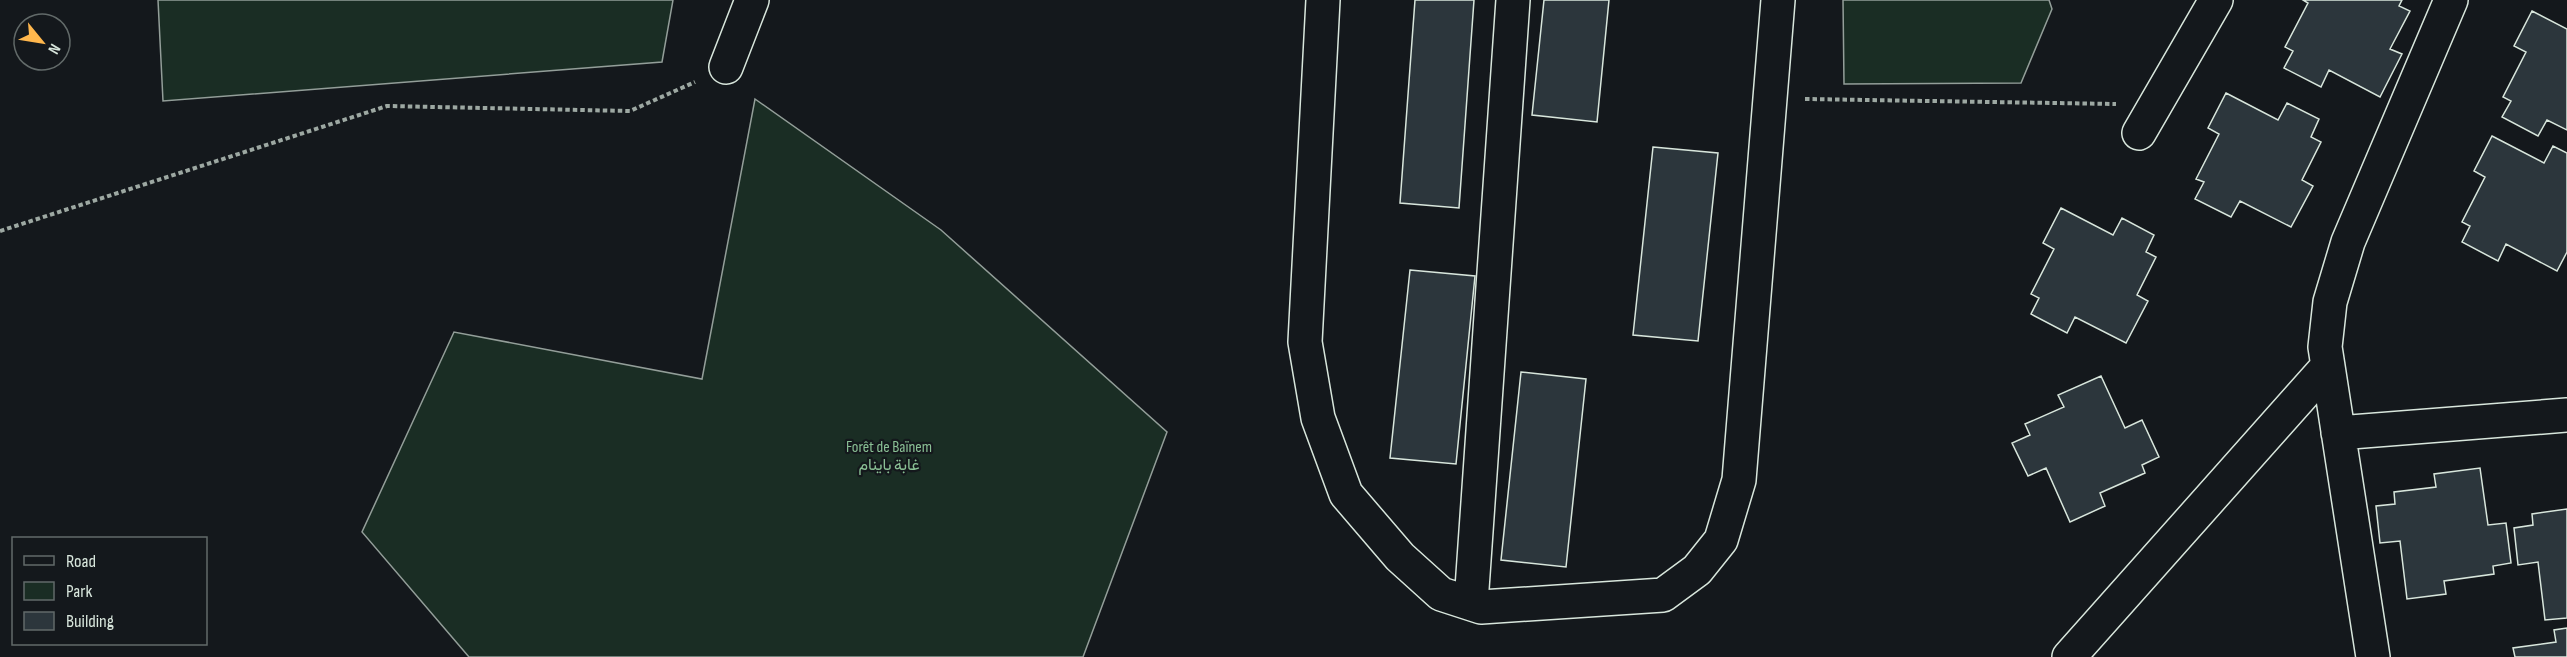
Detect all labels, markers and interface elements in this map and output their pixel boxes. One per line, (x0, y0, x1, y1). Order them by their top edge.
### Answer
north arrow (12, 12, 72, 72)
text: N (43, 40, 64, 57)
park label: Forêt de Baïnem غابة باينام (846, 438, 932, 475)
legend (12, 537, 207, 645)
text: Road (66, 551, 96, 572)
text: Park (66, 581, 92, 602)
text: Building (66, 611, 114, 632)

